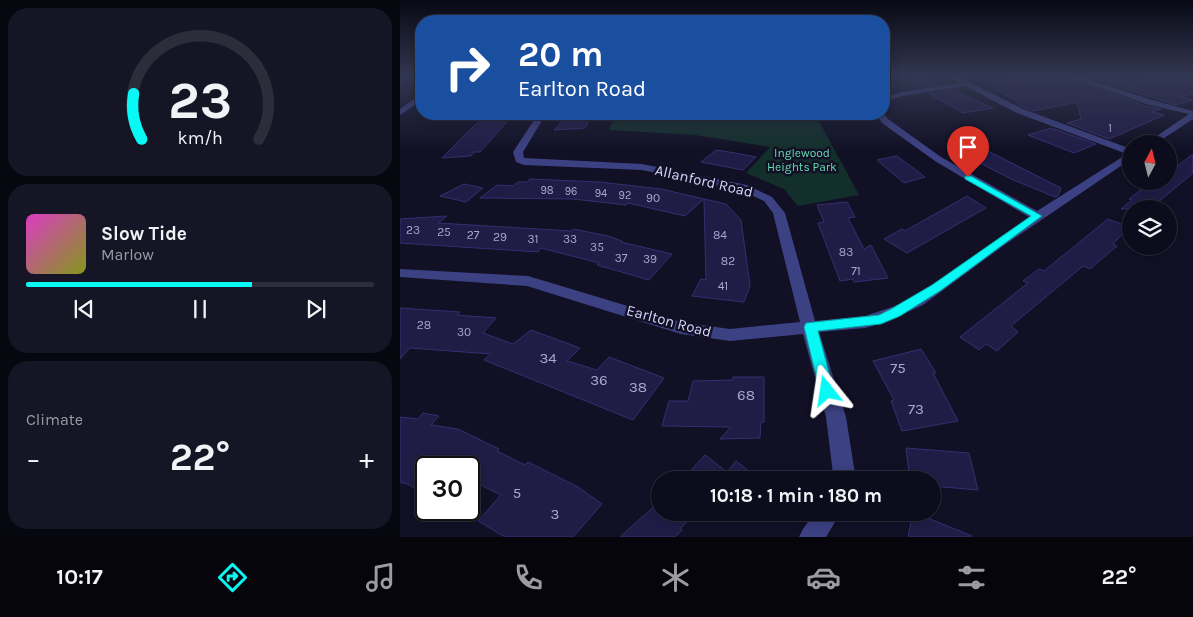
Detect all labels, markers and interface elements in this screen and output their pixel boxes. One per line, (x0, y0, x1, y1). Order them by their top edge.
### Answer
text: 20 m (518, 34, 603, 75)
icon: right (435, 35, 500, 100)
text: 23 (168, 70, 232, 131)
text: Earlton Road (518, 76, 646, 102)
house number: 1 (1108, 122, 1112, 135)
pin (947, 126, 989, 177)
text: km/h (177, 128, 223, 149)
icon: arrive (954, 133, 982, 161)
north arrow (1122, 135, 1178, 190)
map controls (1122, 135, 1177, 255)
park label: Inglewood Heights Park (767, 146, 837, 174)
street label: Allanford Road (653, 161, 755, 201)
house number: 98 (540, 184, 554, 197)
house number: 96 (565, 185, 577, 198)
house number: 94 (595, 187, 607, 200)
house number: 92 (619, 189, 631, 202)
house number: 90 (646, 191, 660, 205)
button: layers (1122, 200, 1177, 255)
text: Slow Tide (101, 223, 187, 245)
house number: 23 (406, 223, 420, 237)
house number: 25 (437, 225, 451, 239)
house number: 27 (467, 228, 480, 242)
house number: 84 (713, 228, 727, 242)
house number: 29 (493, 230, 507, 244)
house number: 31 (527, 232, 539, 246)
house number: 33 (563, 232, 577, 246)
house number: 35 (590, 240, 604, 254)
text: Marlow (101, 245, 154, 264)
house number: 83 (839, 245, 853, 259)
house number: 37 (615, 251, 628, 265)
house number: 39 (643, 252, 657, 266)
house number: 82 (721, 254, 735, 268)
house number: 71 (851, 264, 861, 278)
house number: 41 (718, 279, 728, 293)
icon: previous (70, 295, 98, 323)
icon: pause (186, 295, 214, 323)
icon: next (302, 295, 330, 323)
street label: Earlton Road (625, 301, 713, 341)
house number: 28 (417, 318, 431, 332)
house number: 30 (457, 325, 471, 339)
house number: 34 (539, 349, 557, 367)
house number: 75 (890, 359, 906, 377)
position arrow (800, 364, 852, 416)
house number: 36 (590, 371, 608, 389)
house number: 38 (629, 378, 647, 396)
house number: 68 (737, 386, 755, 404)
house number: 73 (908, 400, 924, 418)
text: Climate (26, 410, 83, 429)
text: 22° (170, 435, 230, 480)
text: − (26, 442, 41, 475)
text: + (359, 442, 374, 475)
speed limit sign: 30 (415, 456, 480, 521)
house number: 5 (513, 484, 521, 502)
text: 10:18 · 1 min · 180 m (710, 485, 882, 507)
house number: 3 (551, 505, 559, 523)
icon: directions (215, 560, 250, 595)
icon: music (363, 560, 398, 595)
icon: phone (511, 560, 546, 595)
icon: climate (658, 560, 693, 595)
icon: car (806, 560, 841, 595)
icon: filters (954, 560, 989, 595)
text: 10:17 (56, 564, 103, 590)
text: 22° (1101, 564, 1137, 590)

